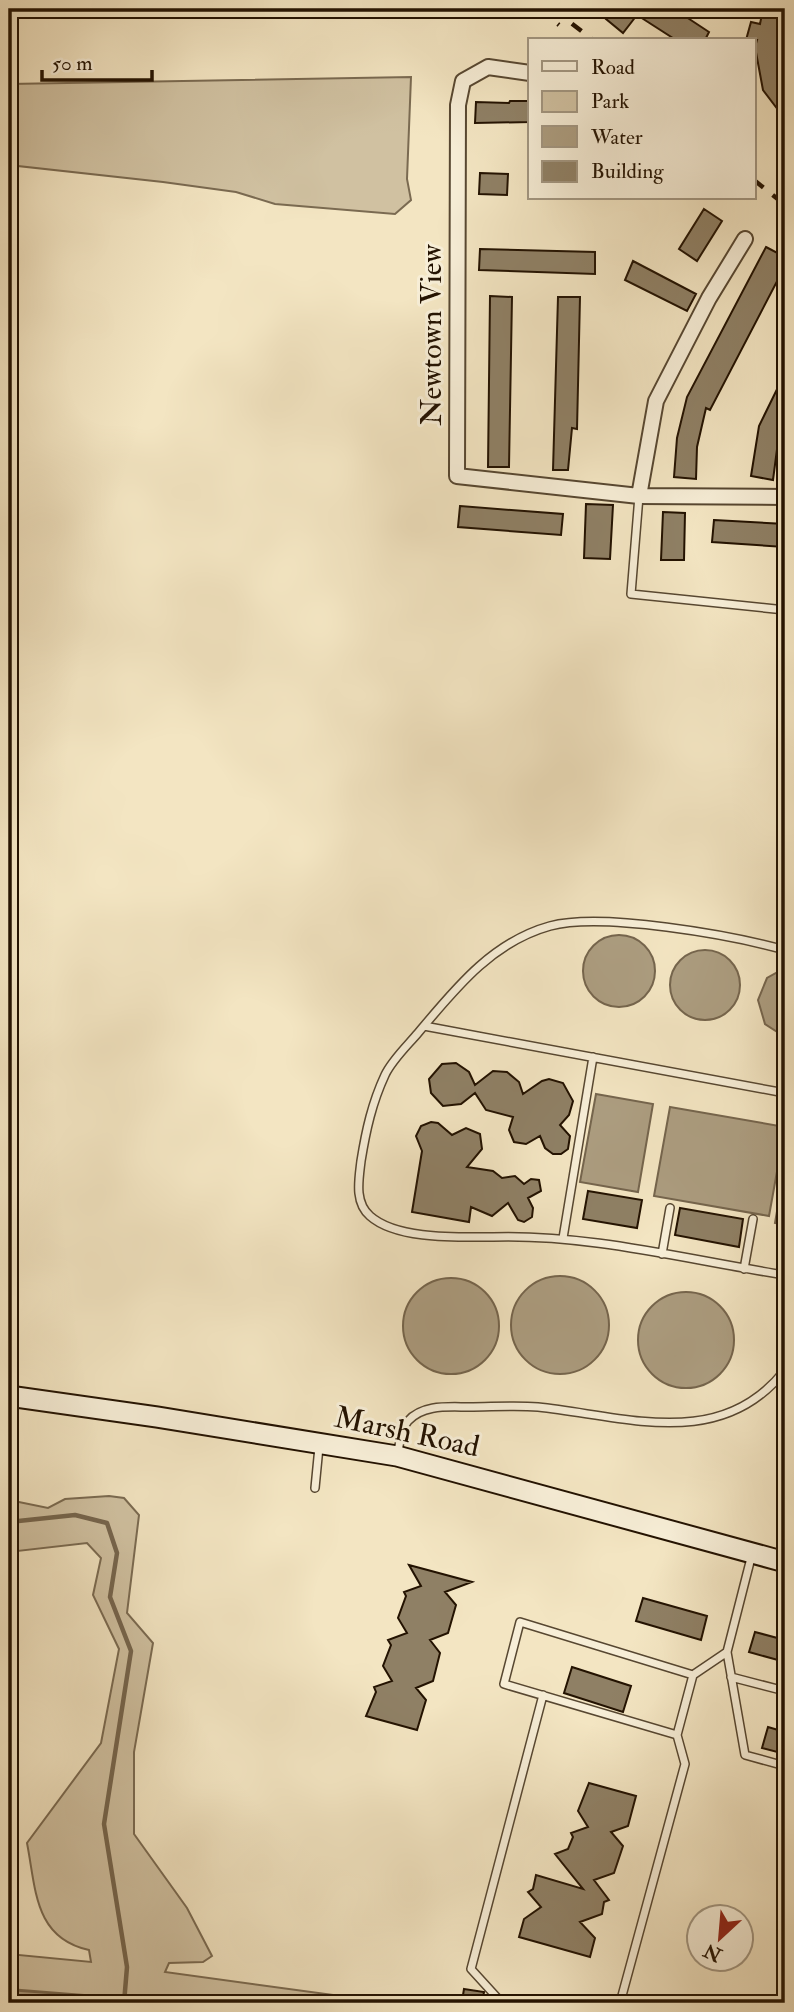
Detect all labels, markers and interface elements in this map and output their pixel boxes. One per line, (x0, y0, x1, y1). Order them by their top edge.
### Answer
scale bar (42, 38, 152, 82)
legend (528, 38, 756, 200)
text: 50 m (52, 50, 93, 77)
text: Road (591, 54, 636, 81)
text: Park (591, 88, 629, 115)
text: Water (590, 124, 643, 151)
text: Building (591, 158, 664, 185)
street label: Newtown View (413, 244, 450, 426)
street label: Marsh Road (331, 1399, 483, 1465)
north arrow (686, 1904, 756, 1974)
text: N (699, 1937, 727, 1967)

